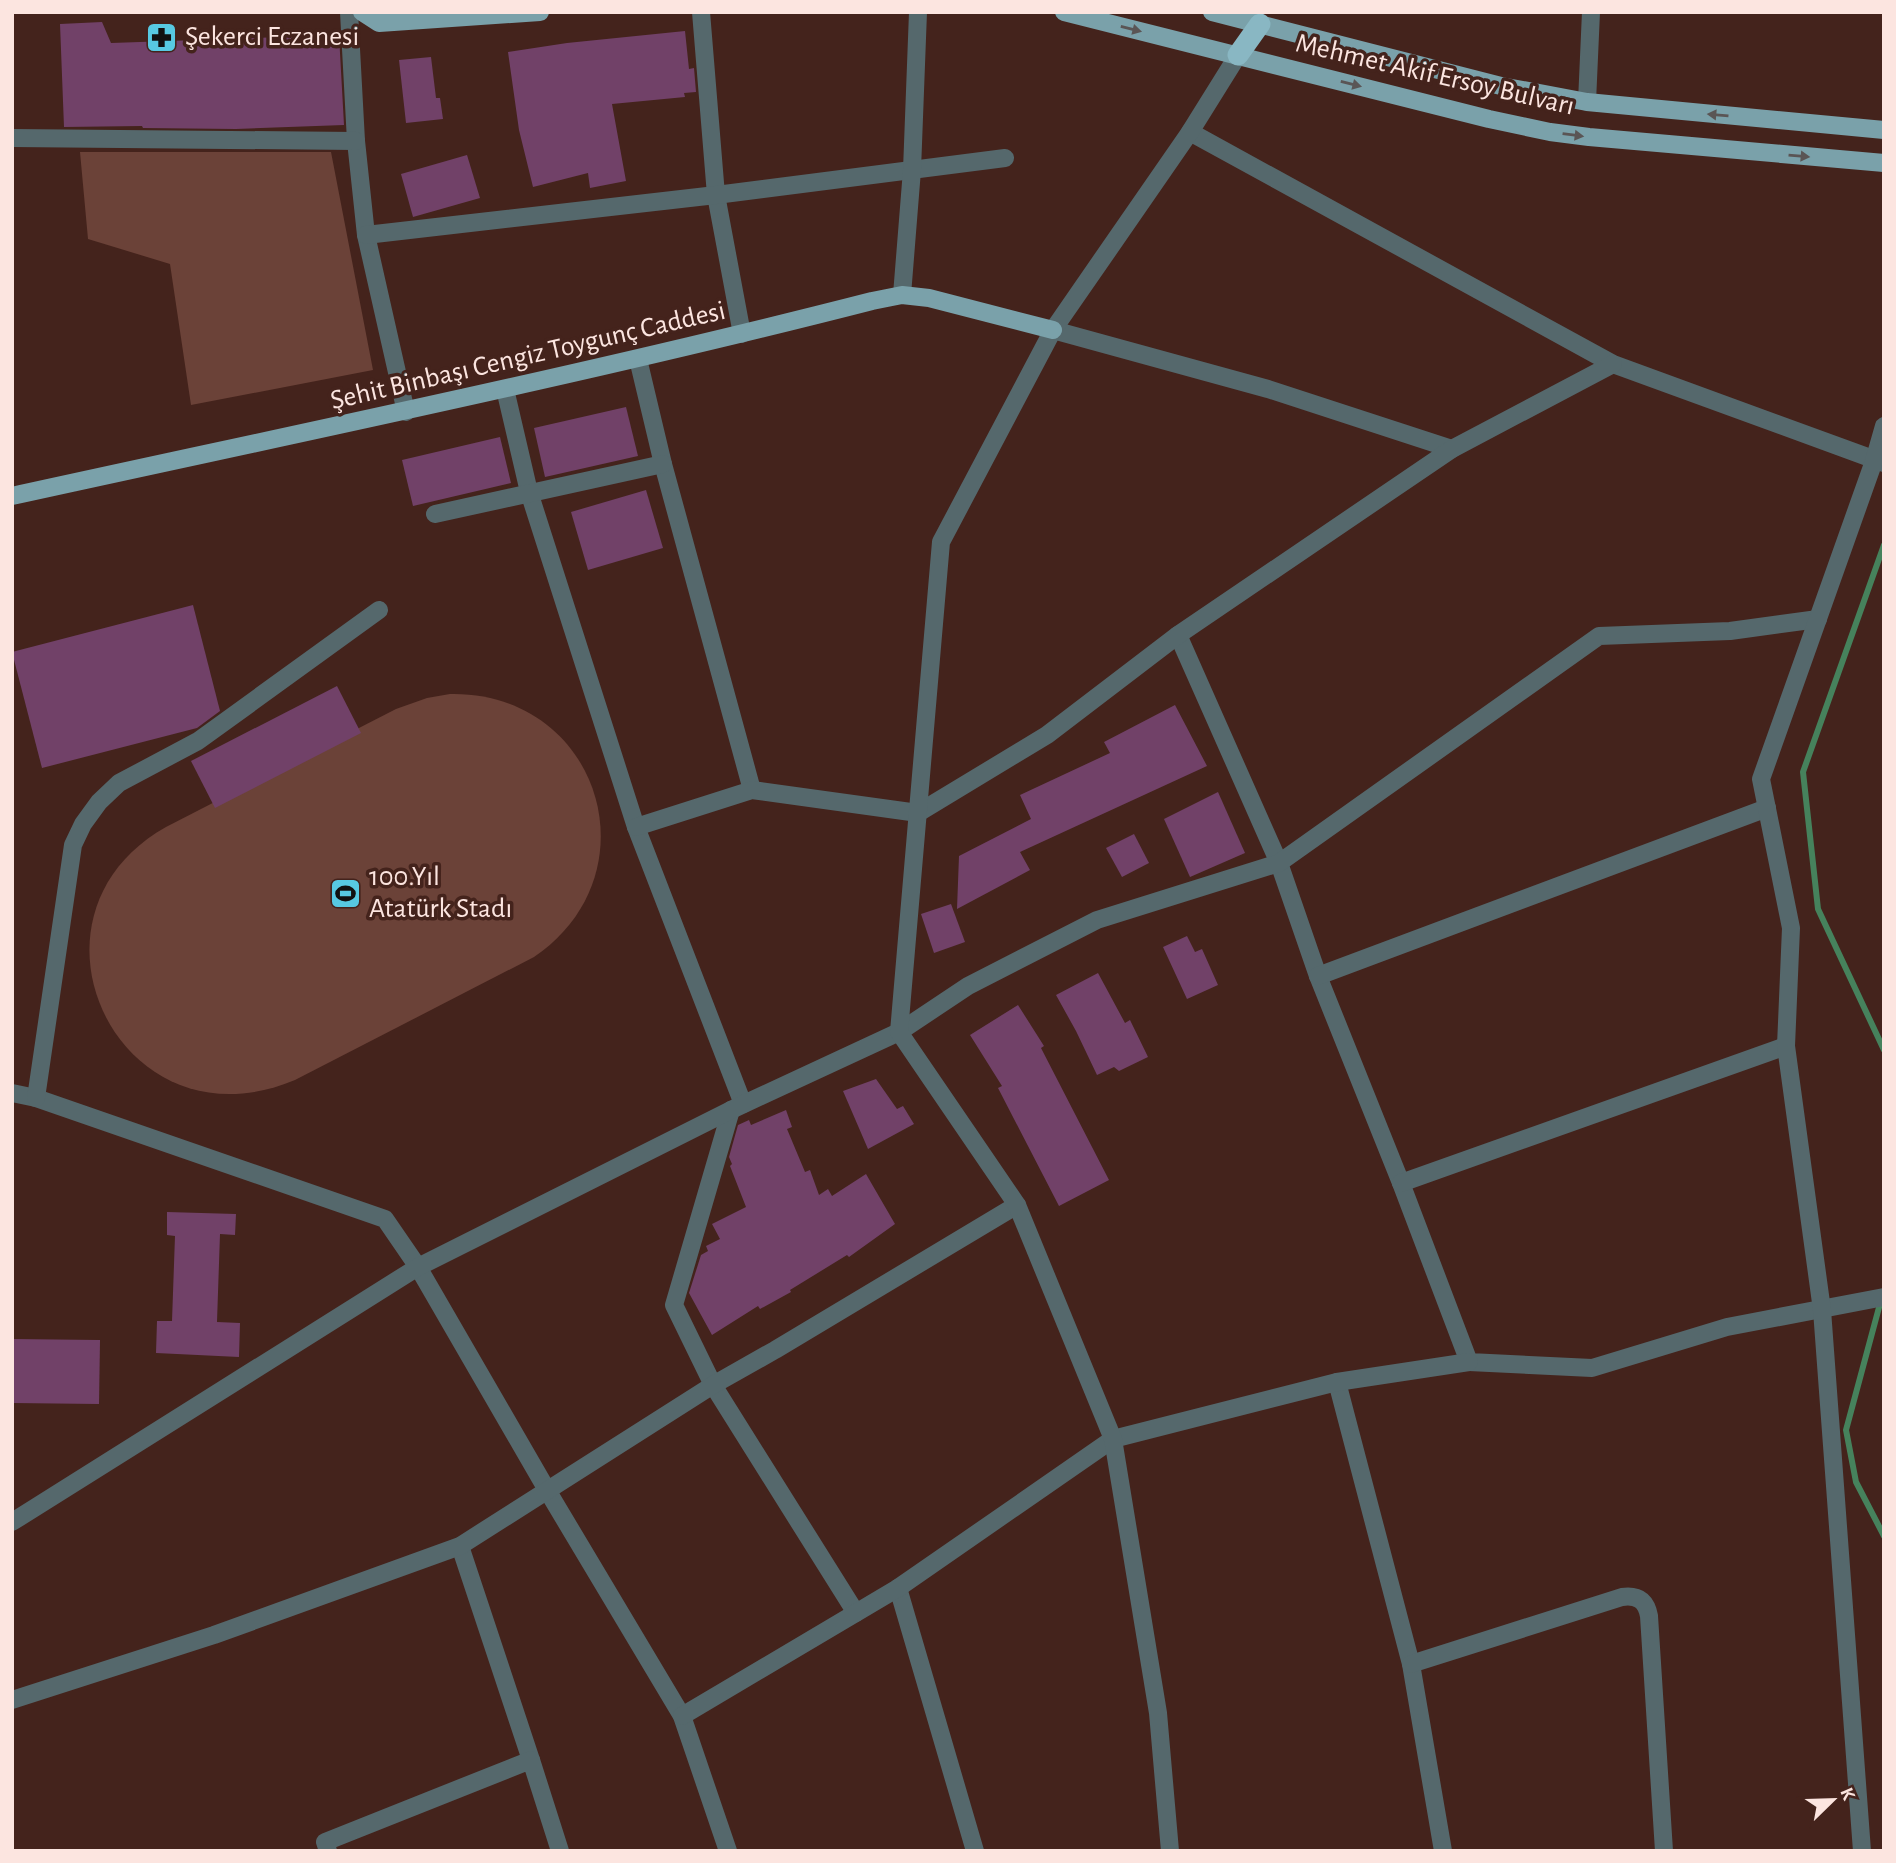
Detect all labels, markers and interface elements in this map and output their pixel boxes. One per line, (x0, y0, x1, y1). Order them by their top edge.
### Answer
pharmacy icon: Şekerci Eczanesi (145, 20, 179, 54)
place label: Şekerci Eczanesi (185, 23, 359, 51)
one-way arrow (1120, 24, 1142, 35)
street label: Mehmet Akif Ersoy Bulvarı (1293, 29, 1577, 121)
one-way arrow (1340, 79, 1362, 90)
one-way arrow (1707, 109, 1729, 120)
one-way arrow (1562, 129, 1584, 140)
one-way arrow (1789, 150, 1811, 161)
street label: Şehit Binbaşı Cengiz Toygunç Caddesi (328, 297, 728, 415)
place label: 100.Yıl Atatürk Stadı (369, 863, 512, 923)
sports icon: 100.Yıl Atatürk Stadı (329, 876, 363, 910)
north arrow (1798, 1765, 1868, 1835)
text: K (1836, 1785, 1859, 1804)

